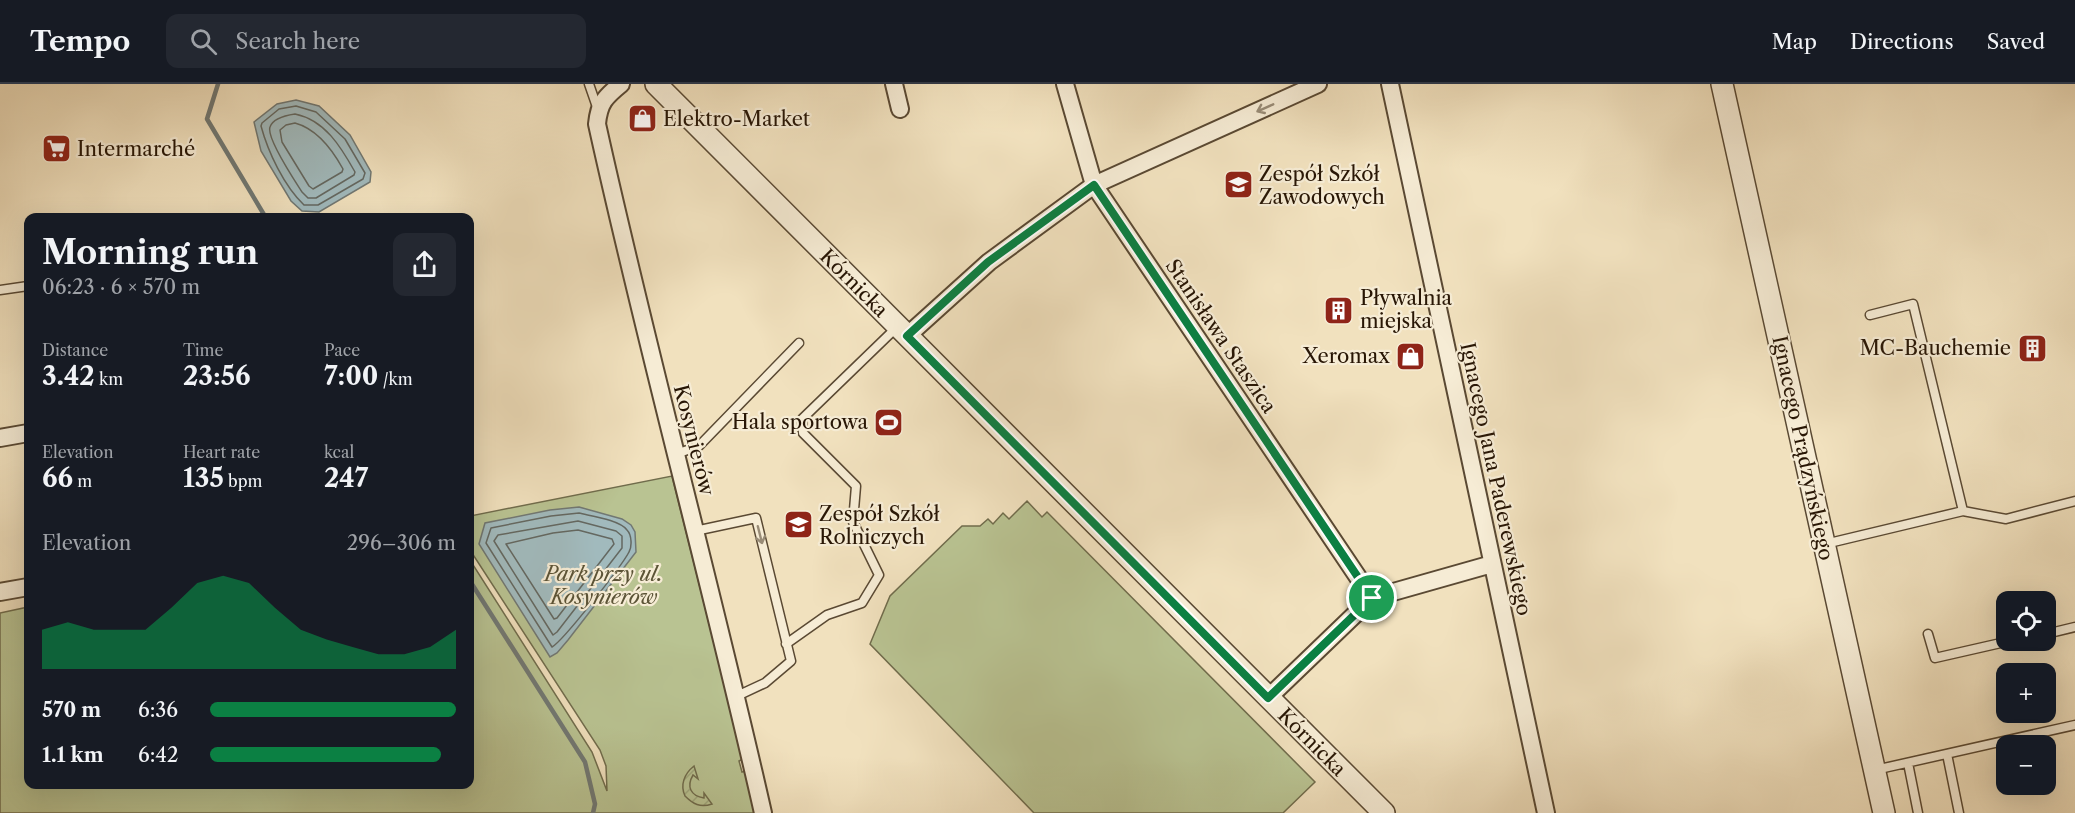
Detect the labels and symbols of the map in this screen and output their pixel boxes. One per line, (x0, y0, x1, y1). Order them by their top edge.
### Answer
shop icon: Elektro-Market (626, 103, 658, 135)
one-way arrow (1256, 103, 1275, 114)
place label: Elektro-Market (663, 107, 810, 131)
supermarket icon: Intermarché (40, 133, 72, 165)
place label: Intermarché (77, 137, 195, 161)
place label: Zespół Szkół Zawodowych (1259, 162, 1385, 209)
school or university icon: Zespół Szkół Zawodowych (1222, 169, 1254, 201)
street label: Kórnicka (815, 244, 893, 322)
street label: Stanisława Staszica (1161, 255, 1282, 418)
place label: Pływalnia miejska (1360, 286, 1453, 333)
building icon: Pływalnia miejska (1323, 294, 1355, 326)
building icon: MC-Bauchemie (2016, 332, 2048, 364)
street label: Ignacego Prądzyńskiego (1767, 334, 1839, 562)
place label: MC-Bauchemie (1860, 336, 2011, 360)
shop icon: Xeromax (1395, 340, 1427, 372)
street label: Ignacego Jana Paderewskiego (1455, 340, 1537, 618)
place label: Xeromax (1301, 344, 1390, 368)
street label: Kosynierów (669, 382, 719, 498)
sports icon: Hala sportowa (873, 406, 905, 438)
place label: Hala sportowa (732, 410, 868, 434)
place label: Zespół Szkół Rolniczych (819, 502, 940, 549)
school or university icon: Zespół Szkół Rolniczych (782, 509, 814, 541)
one-way arrow (754, 525, 766, 544)
park label: Park przy ul. Kosynierów (542, 562, 664, 609)
pin (1346, 572, 1397, 623)
street label: Kórnicka (1273, 703, 1351, 781)

